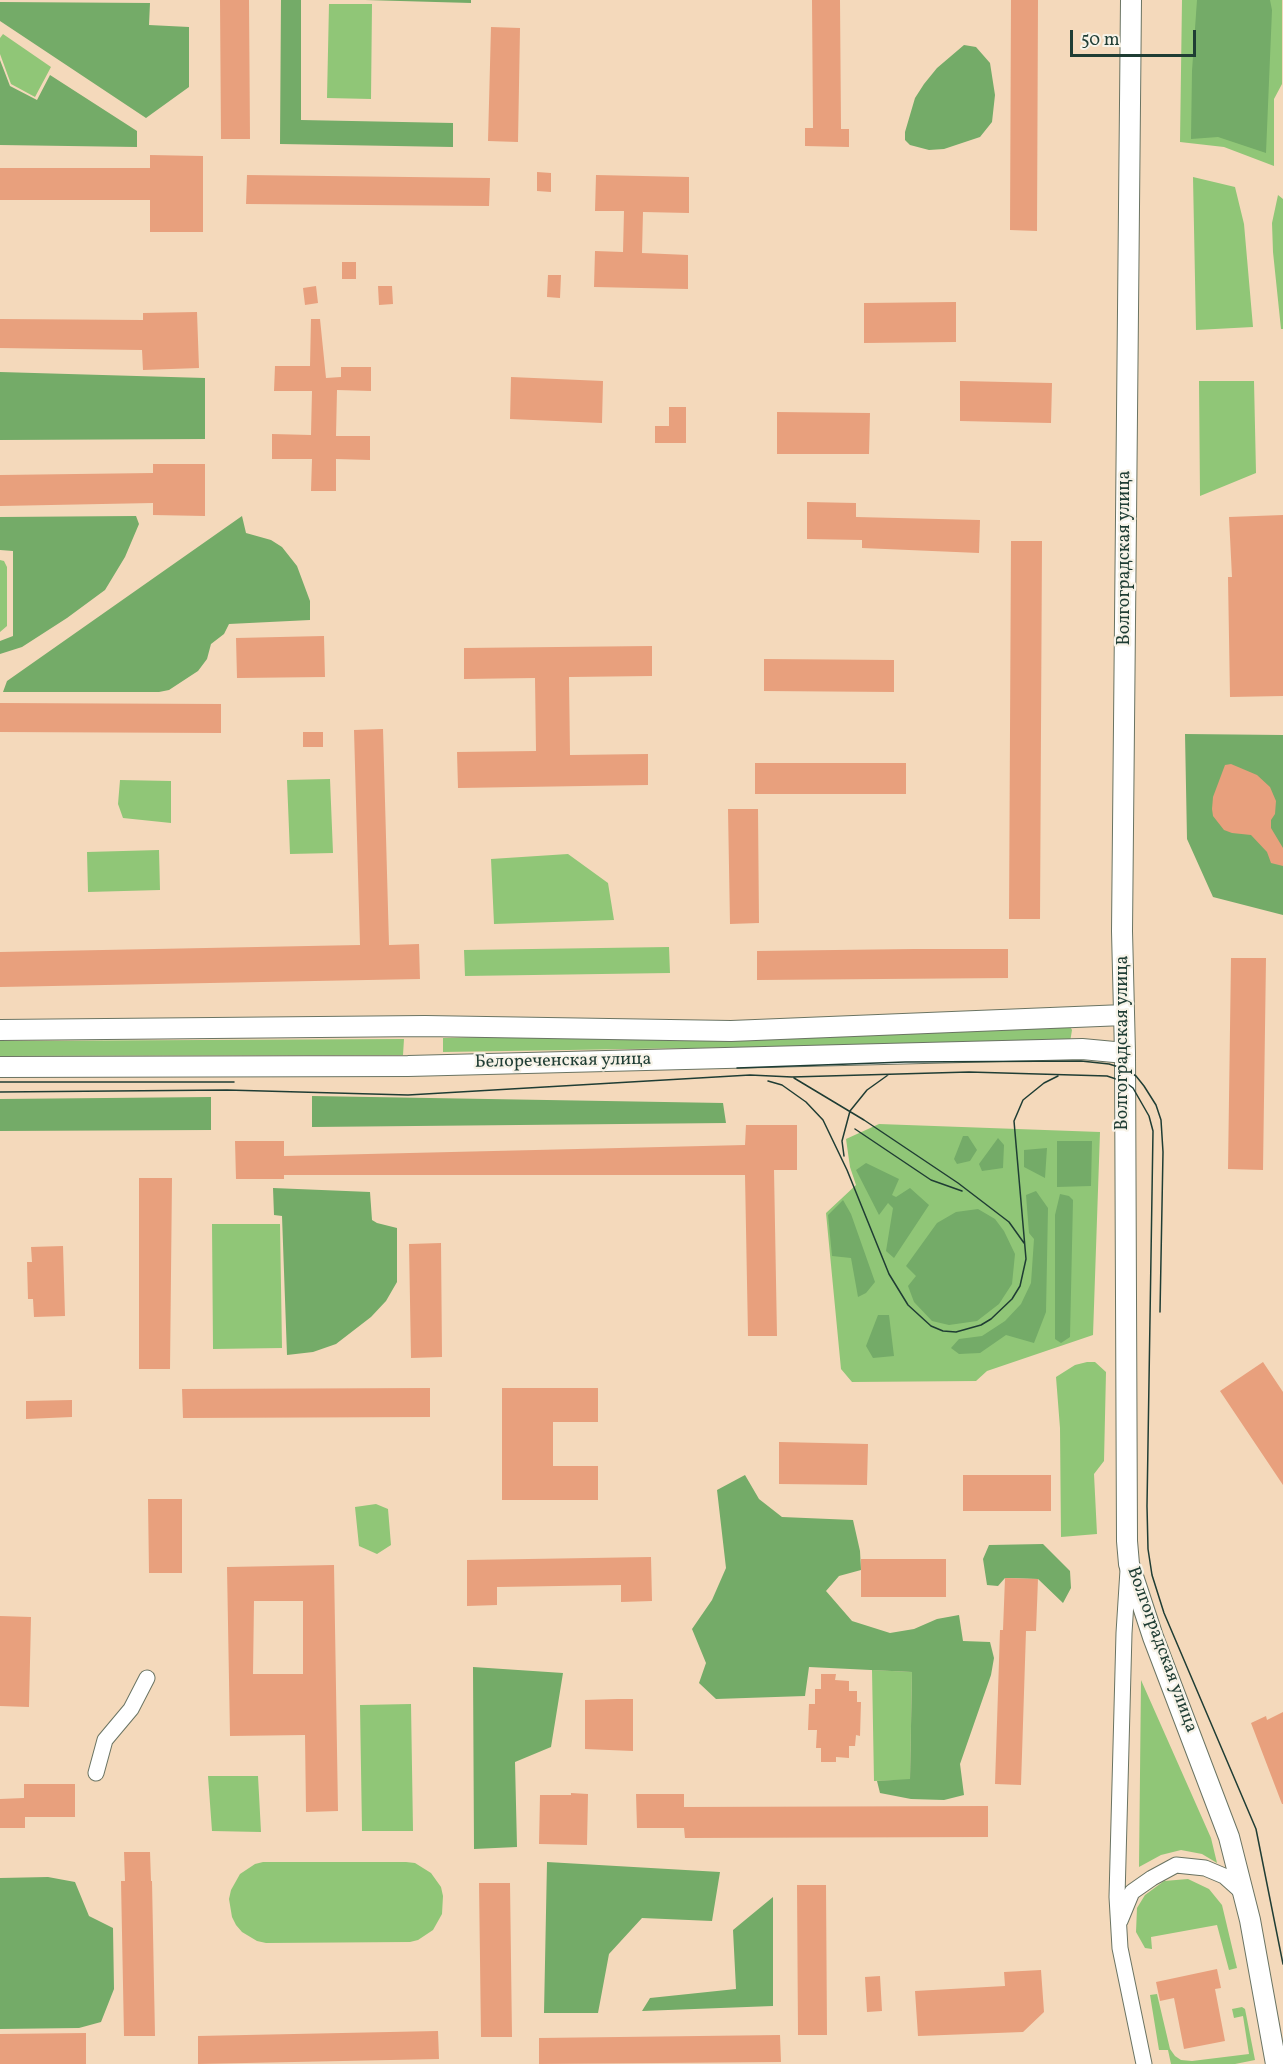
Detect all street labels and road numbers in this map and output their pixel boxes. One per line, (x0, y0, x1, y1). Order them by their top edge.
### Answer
street label: Волгоградская улица (1115, 471, 1137, 645)
street label: Волгоградская улица (1113, 956, 1135, 1130)
street label: Белореченская улица (474, 1050, 652, 1074)
street label: Волгоградская улица (1121, 1564, 1201, 1736)

